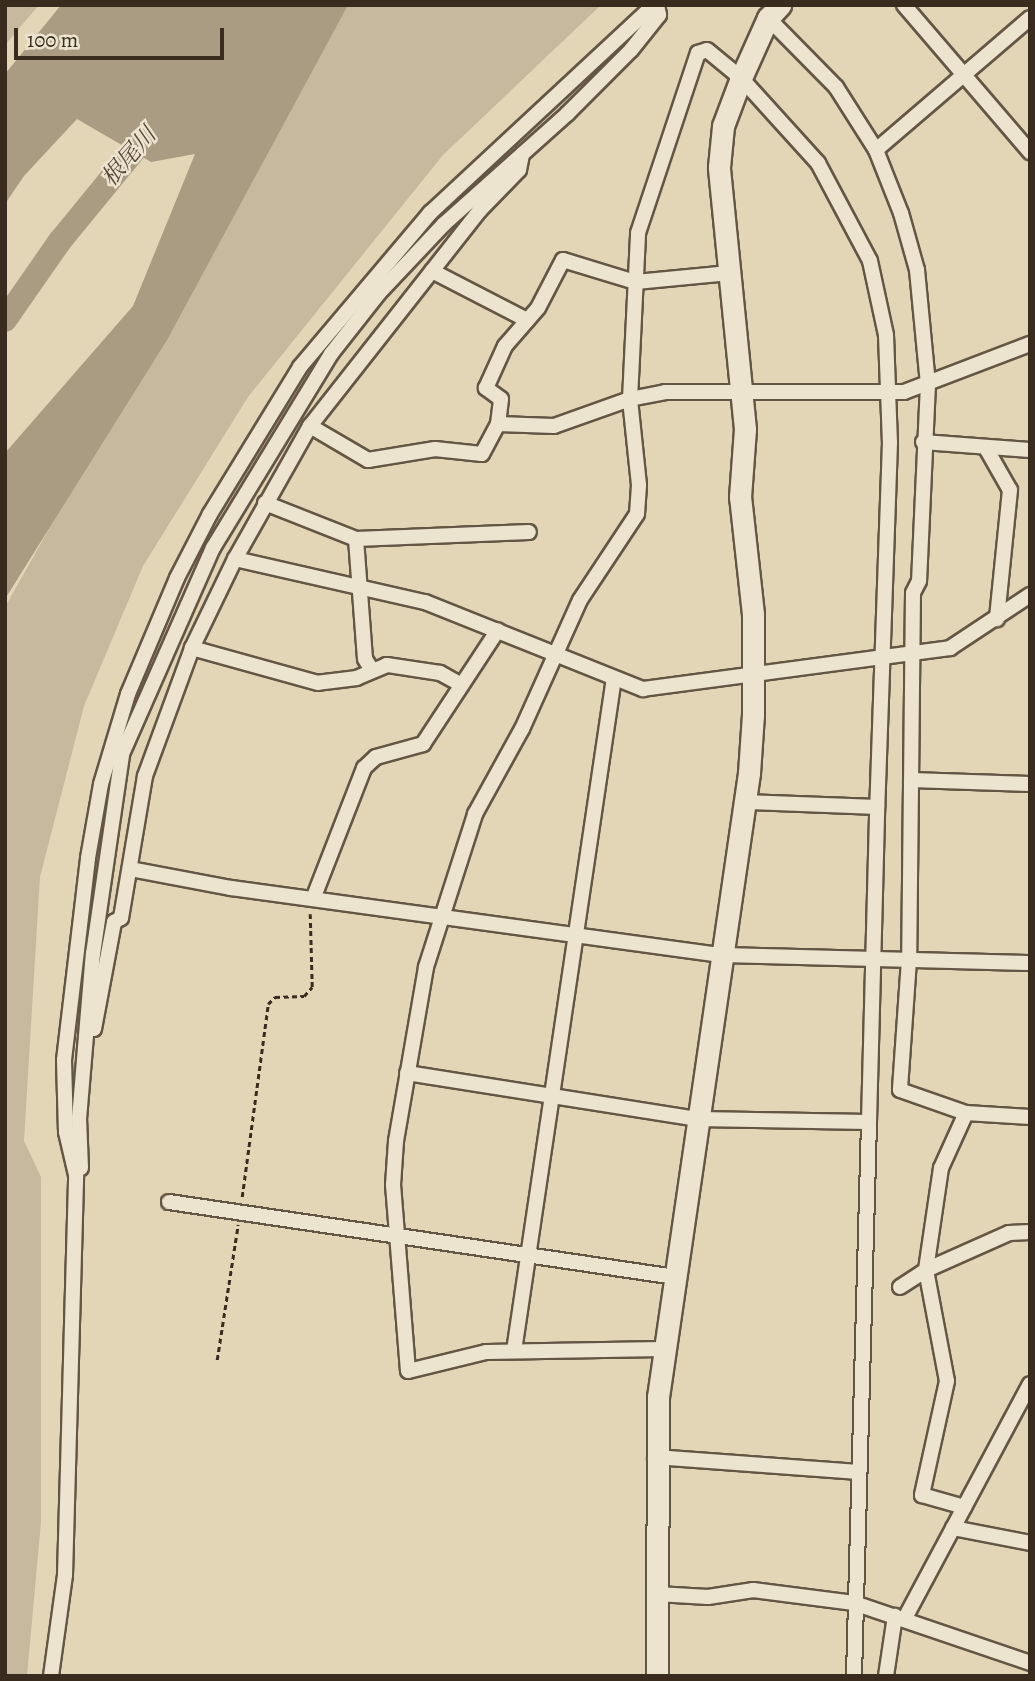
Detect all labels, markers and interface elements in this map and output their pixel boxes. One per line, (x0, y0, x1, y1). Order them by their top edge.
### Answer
scale bar (18, 14, 228, 58)
text: 100 m (27, 26, 78, 54)
water label: 根尾川 (96, 122, 162, 192)

